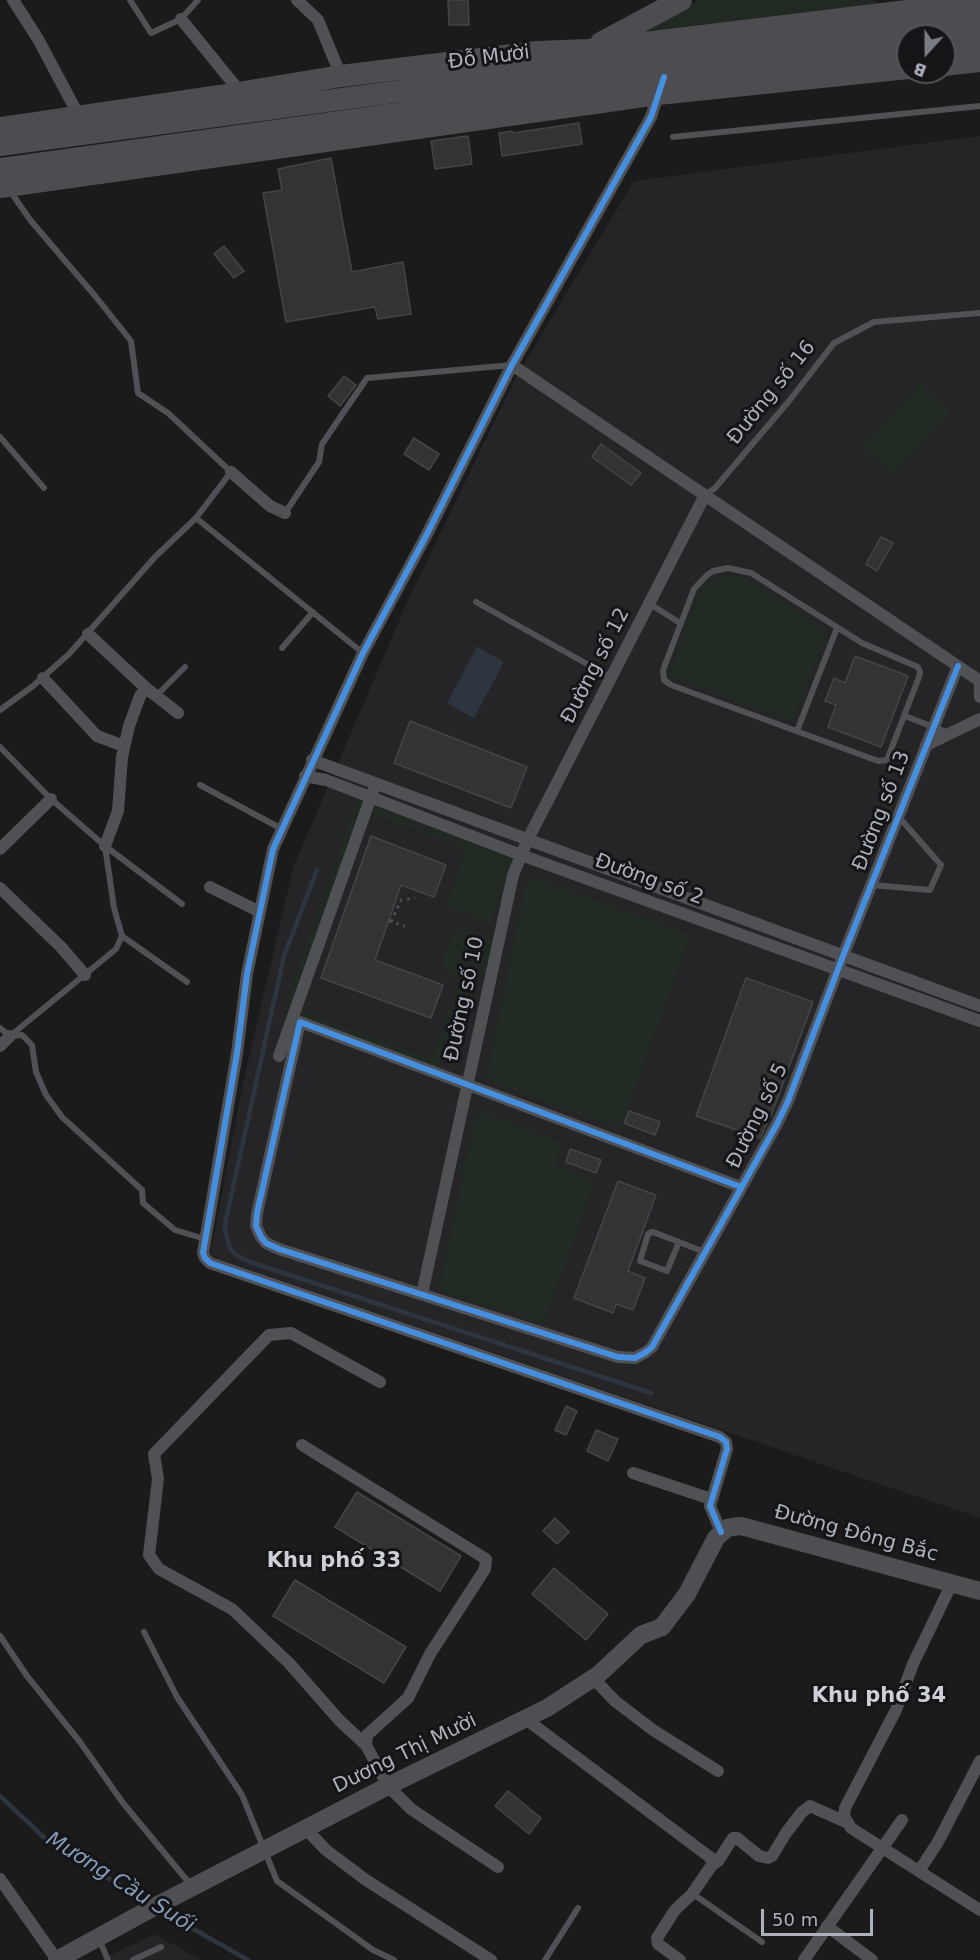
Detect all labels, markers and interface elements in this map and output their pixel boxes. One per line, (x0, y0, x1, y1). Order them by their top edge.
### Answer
north arrow (896, 24, 956, 84)
street label: Đỗ Mười (447, 41, 531, 75)
text: B (911, 58, 929, 80)
street label: Đường số 16 (723, 336, 821, 450)
street label: Đường số 12 (557, 604, 635, 728)
street label: Đường số 13 (848, 748, 916, 874)
street label: Đường số 2 (591, 849, 707, 911)
street label: Đường số 10 (440, 935, 490, 1063)
street label: Đường số 5 (722, 1060, 794, 1172)
street label: Đường Đông Bắc (771, 1501, 941, 1567)
district label: Khu phố 33 (267, 1549, 401, 1575)
district label: Khu phố 34 (812, 1684, 946, 1710)
street label: Dương Thị Mười (329, 1709, 481, 1799)
water label: Mương Cầu Suối (41, 1827, 199, 1939)
scale bar (764, 1897, 876, 1935)
text: 50 m (772, 1909, 818, 1930)

